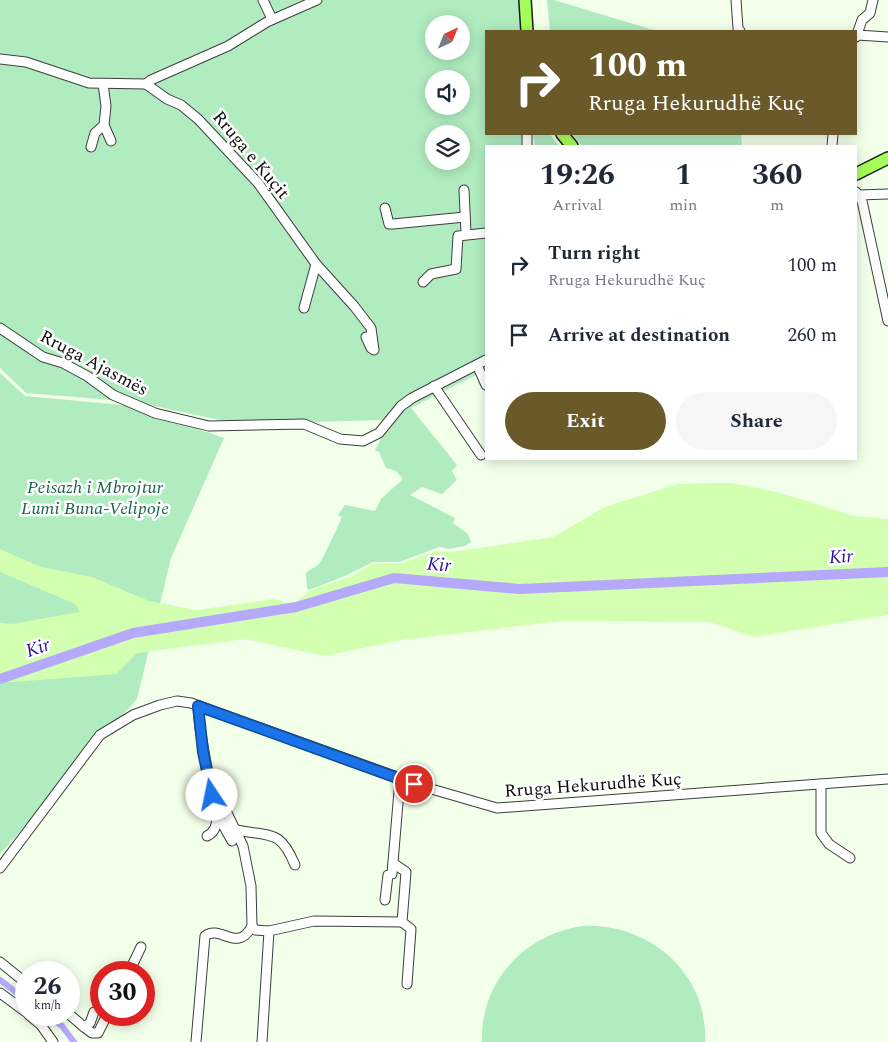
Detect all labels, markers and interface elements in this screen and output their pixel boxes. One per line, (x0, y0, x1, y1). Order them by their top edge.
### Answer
north arrow (425, 15, 470, 60)
map controls (425, 15, 470, 170)
text: 100 m (588, 39, 687, 92)
icon: right (505, 50, 570, 115)
button: sound (425, 70, 470, 115)
text: Rruga Hekurudhë Kuç (588, 87, 805, 120)
street label: Rruga e Kuçit (206, 105, 296, 205)
button: layers (425, 125, 470, 170)
text: 19:26 (540, 152, 615, 198)
text: 1 (675, 152, 692, 198)
text: 360 (752, 152, 802, 198)
text: Arrival (552, 193, 602, 217)
text: min (669, 193, 697, 217)
text: m (770, 193, 784, 217)
text: Turn right (548, 239, 641, 268)
icon: right (505, 251, 533, 279)
text: 100 m (787, 251, 837, 280)
text: Rruga Hekurudhë Kuç (548, 268, 706, 292)
icon: arrive (505, 321, 533, 349)
text: Arrive at destination (548, 321, 730, 350)
text: 260 m (787, 321, 837, 350)
street label: Rruga Ajasmës (35, 323, 153, 403)
button: Exit (505, 392, 666, 450)
button: Share (676, 392, 837, 450)
park label: Peisazh i Mbrojtur Lumi Buna-Velipoje (21, 474, 169, 522)
water label: Kir (828, 542, 854, 572)
water label: Kir (426, 550, 453, 581)
water label: Kir (22, 630, 55, 666)
pin (393, 763, 435, 805)
street label: Rruga Hekurudhë Kuç (504, 765, 682, 805)
position arrow (185, 768, 237, 820)
icon: arrive (400, 770, 428, 798)
speed limit sign: 30 (90, 961, 155, 1026)
text: 26 (33, 968, 62, 1006)
text: km/h (34, 996, 61, 1015)

